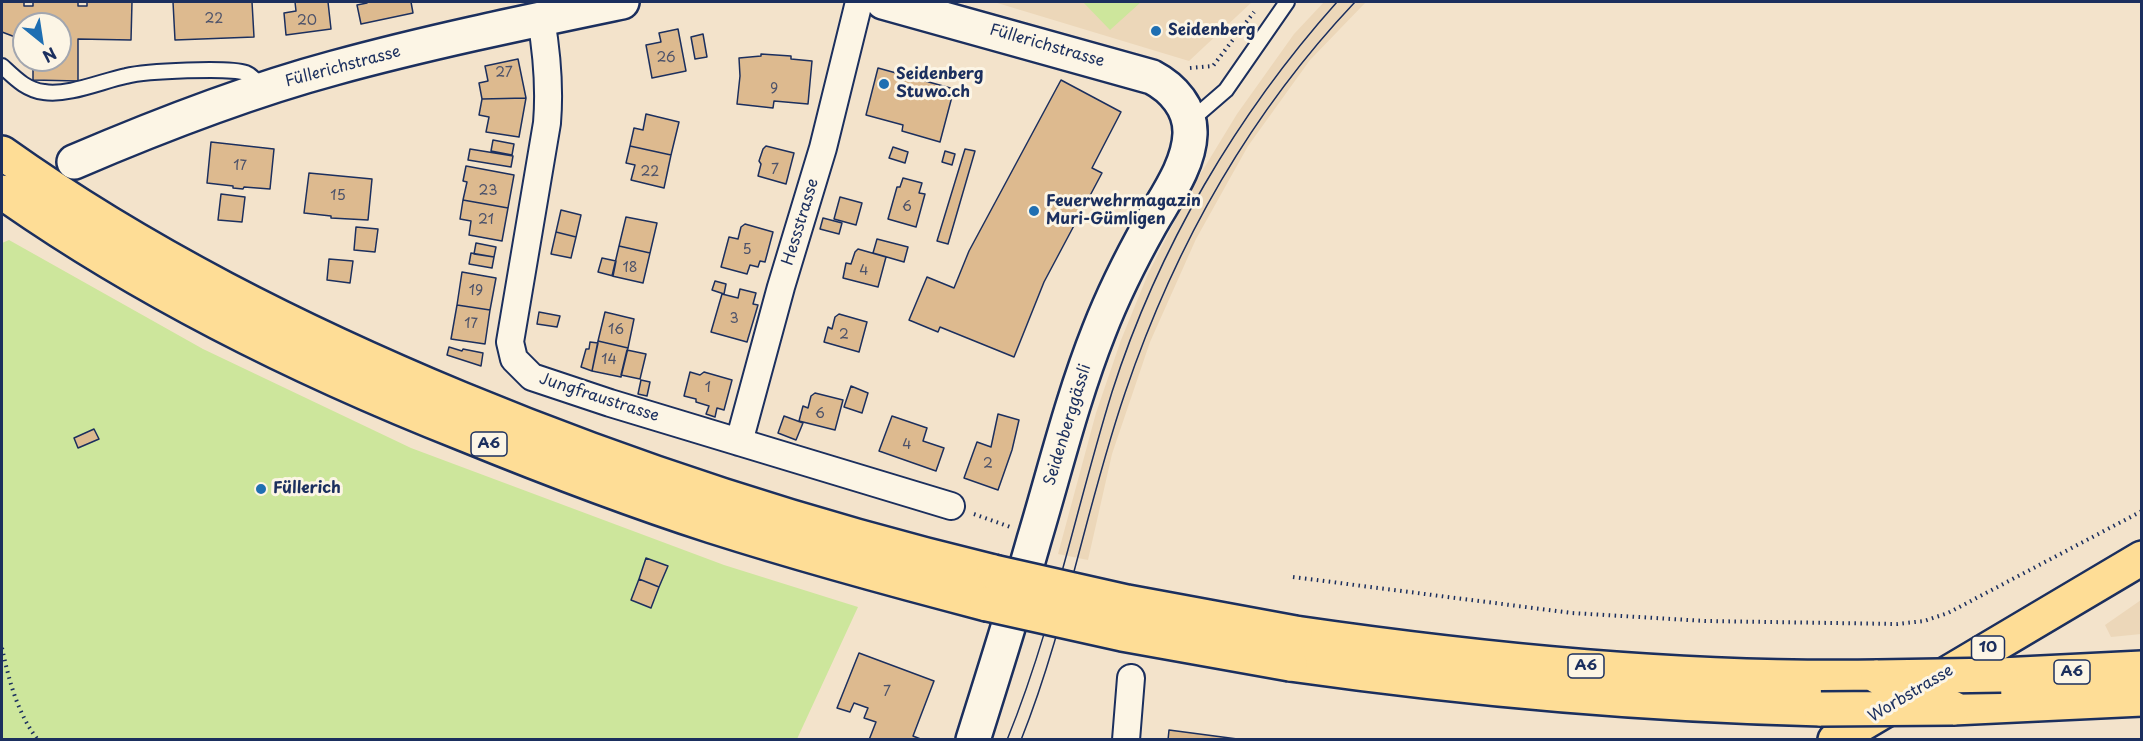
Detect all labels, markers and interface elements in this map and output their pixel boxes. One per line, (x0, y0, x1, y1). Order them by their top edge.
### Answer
house number: 22 (205, 11, 223, 27)
north arrow (12, 12, 72, 72)
house number: 20 (297, 13, 317, 29)
street label: Füllerichstrasse (987, 20, 1107, 72)
place label: Seidenberg (1168, 21, 1255, 41)
marker: Seidenberg (1149, 24, 1163, 38)
text: N (39, 42, 61, 69)
street label: Füllerichstrasse (283, 42, 403, 92)
house number: 26 (656, 50, 676, 66)
house number: 27 (495, 65, 513, 81)
place label: Seidenberg Stuwo.ch (896, 65, 983, 103)
marker: Seidenberg Stuwo.ch (877, 77, 891, 91)
house number: 9 (770, 81, 778, 97)
house number: 17 (233, 158, 247, 174)
house number: 7 (771, 162, 779, 178)
house number: 22 (641, 164, 659, 180)
street label: Hessstrasse (779, 176, 823, 268)
house number: 23 (479, 183, 497, 199)
house number: 15 (330, 188, 346, 204)
place label: Feuerwehrmagazin Muri-Gümligen (1046, 192, 1201, 230)
house number: 6 (902, 199, 912, 215)
marker: Feuerwehrmagazin Muri-Gümligen (1027, 204, 1041, 218)
house number: 21 (478, 212, 494, 228)
house number: 5 (742, 242, 752, 258)
house number: 18 (622, 260, 638, 276)
house number: 4 (859, 263, 869, 279)
house number: 19 (469, 283, 483, 299)
house number: 3 (729, 311, 739, 327)
house number: 17 (464, 316, 478, 332)
house number: 16 (608, 322, 624, 338)
house number: 2 (839, 327, 849, 343)
house number: 14 (601, 352, 617, 368)
street label: Seidenberggässli (1040, 362, 1096, 488)
street label: Jungfraustrasse (537, 370, 661, 426)
house number: 1 (705, 380, 711, 396)
house number: 6 (815, 406, 825, 422)
road number: A6 (471, 432, 507, 456)
house number: 4 (902, 437, 912, 453)
house number: 2 (983, 456, 993, 472)
place label: Füllerich (273, 479, 341, 499)
marker: Füllerich (254, 482, 268, 496)
road number: 10 (1972, 636, 2004, 660)
road number: A6 (1568, 654, 1604, 678)
road number: A6 (2054, 660, 2090, 684)
street label: Worbstrasse (1865, 661, 1957, 727)
house number: 7 (883, 684, 891, 700)

